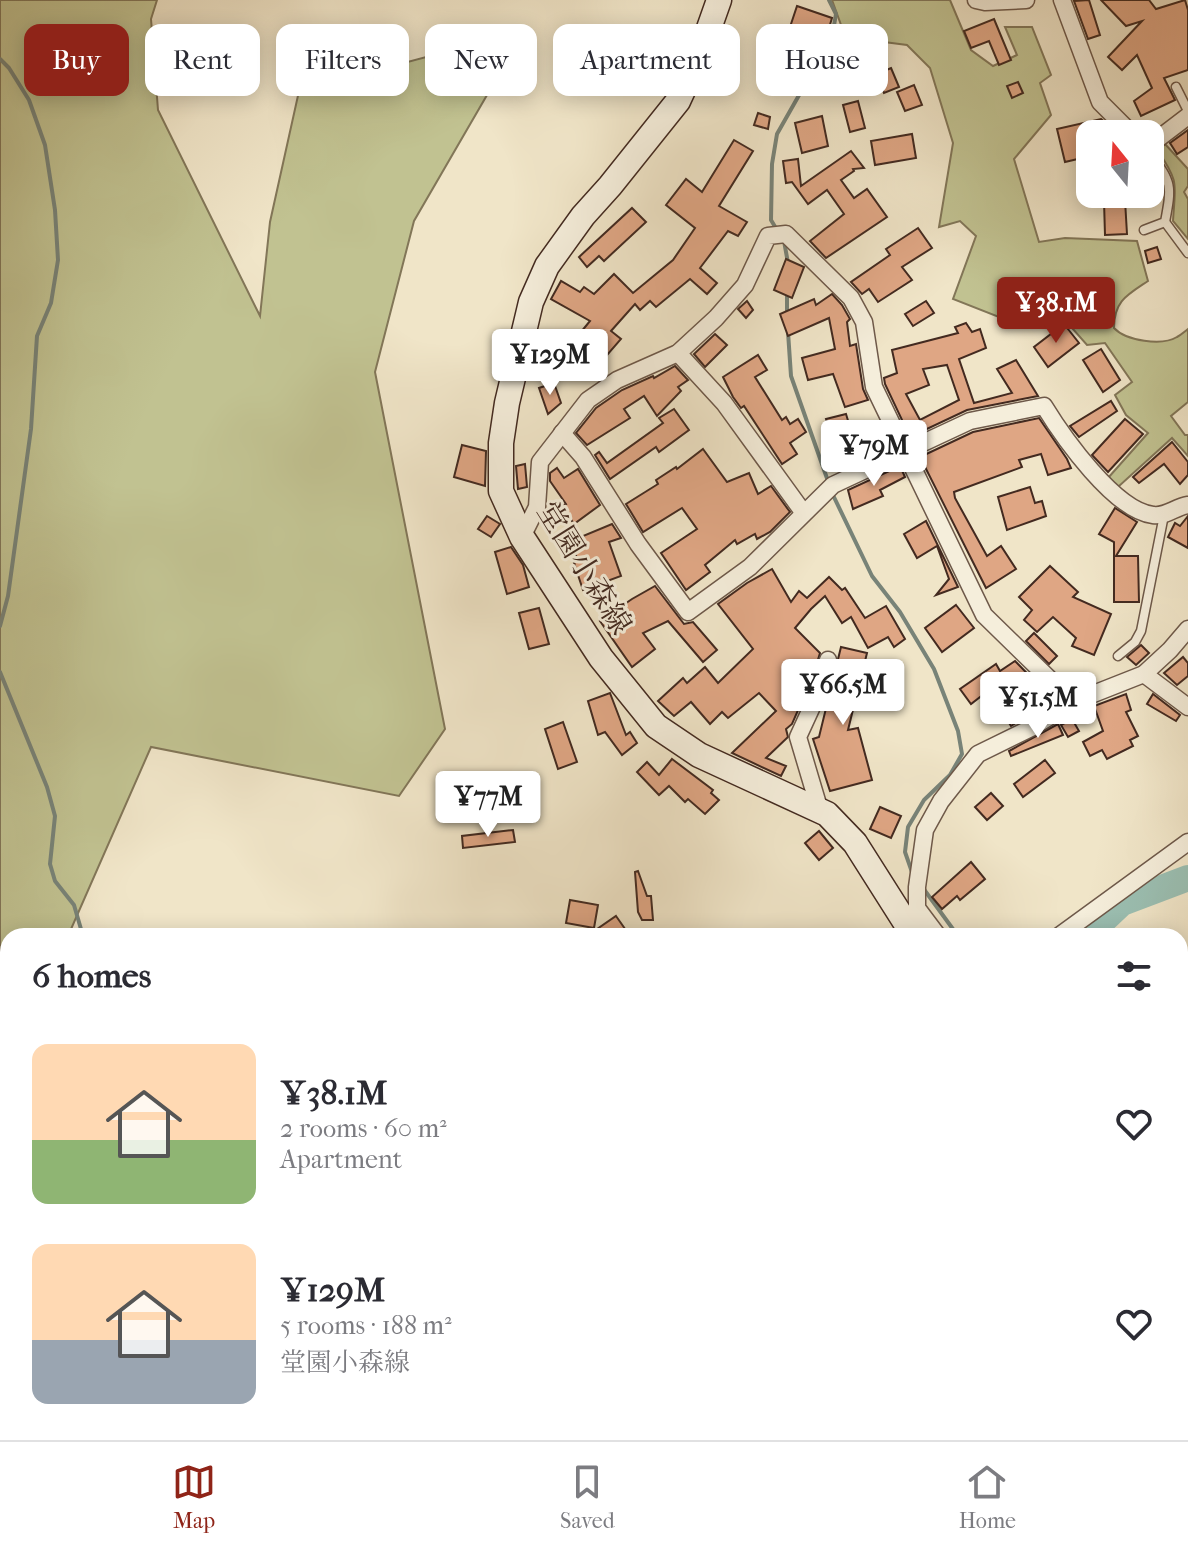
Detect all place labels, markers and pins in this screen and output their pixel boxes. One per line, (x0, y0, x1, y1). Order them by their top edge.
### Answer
pin: ¥38.1M (991, 277, 1121, 345)
pin: ¥129M (494, 329, 606, 397)
pin: ¥79M (827, 420, 921, 488)
pin: ¥66.5M (778, 659, 908, 727)
pin: ¥51.5M (973, 672, 1103, 740)
pin: ¥77M (441, 771, 535, 839)

